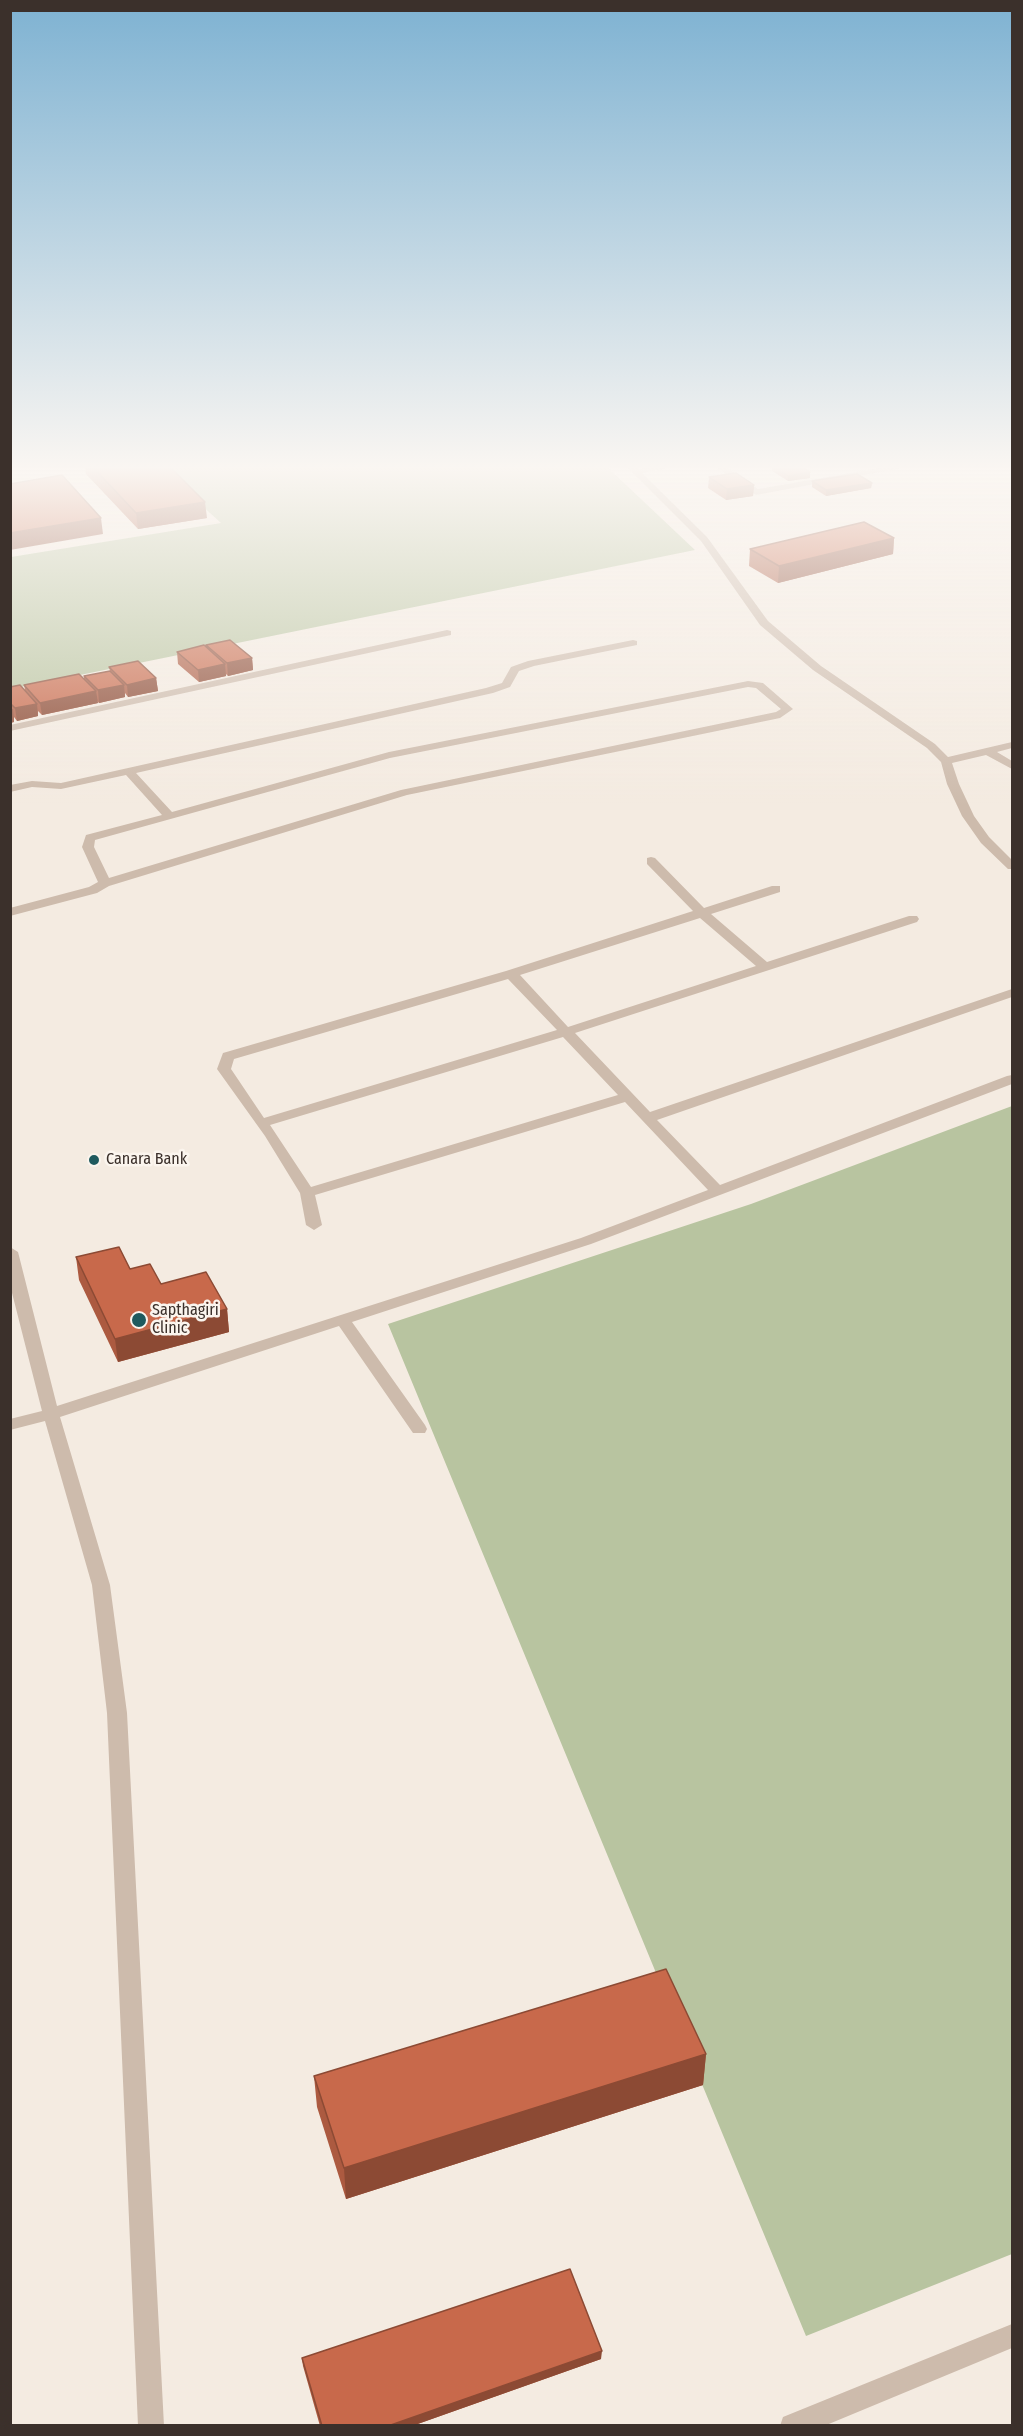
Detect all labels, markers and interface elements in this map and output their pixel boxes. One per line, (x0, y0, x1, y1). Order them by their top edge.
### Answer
place label: Canara Bank (106, 1150, 187, 1170)
marker: Canara Bank (87, 1153, 101, 1167)
place label: Sapthagiri Clinic (152, 1301, 219, 1339)
marker: Sapthagiri Clinic (130, 1311, 148, 1329)

